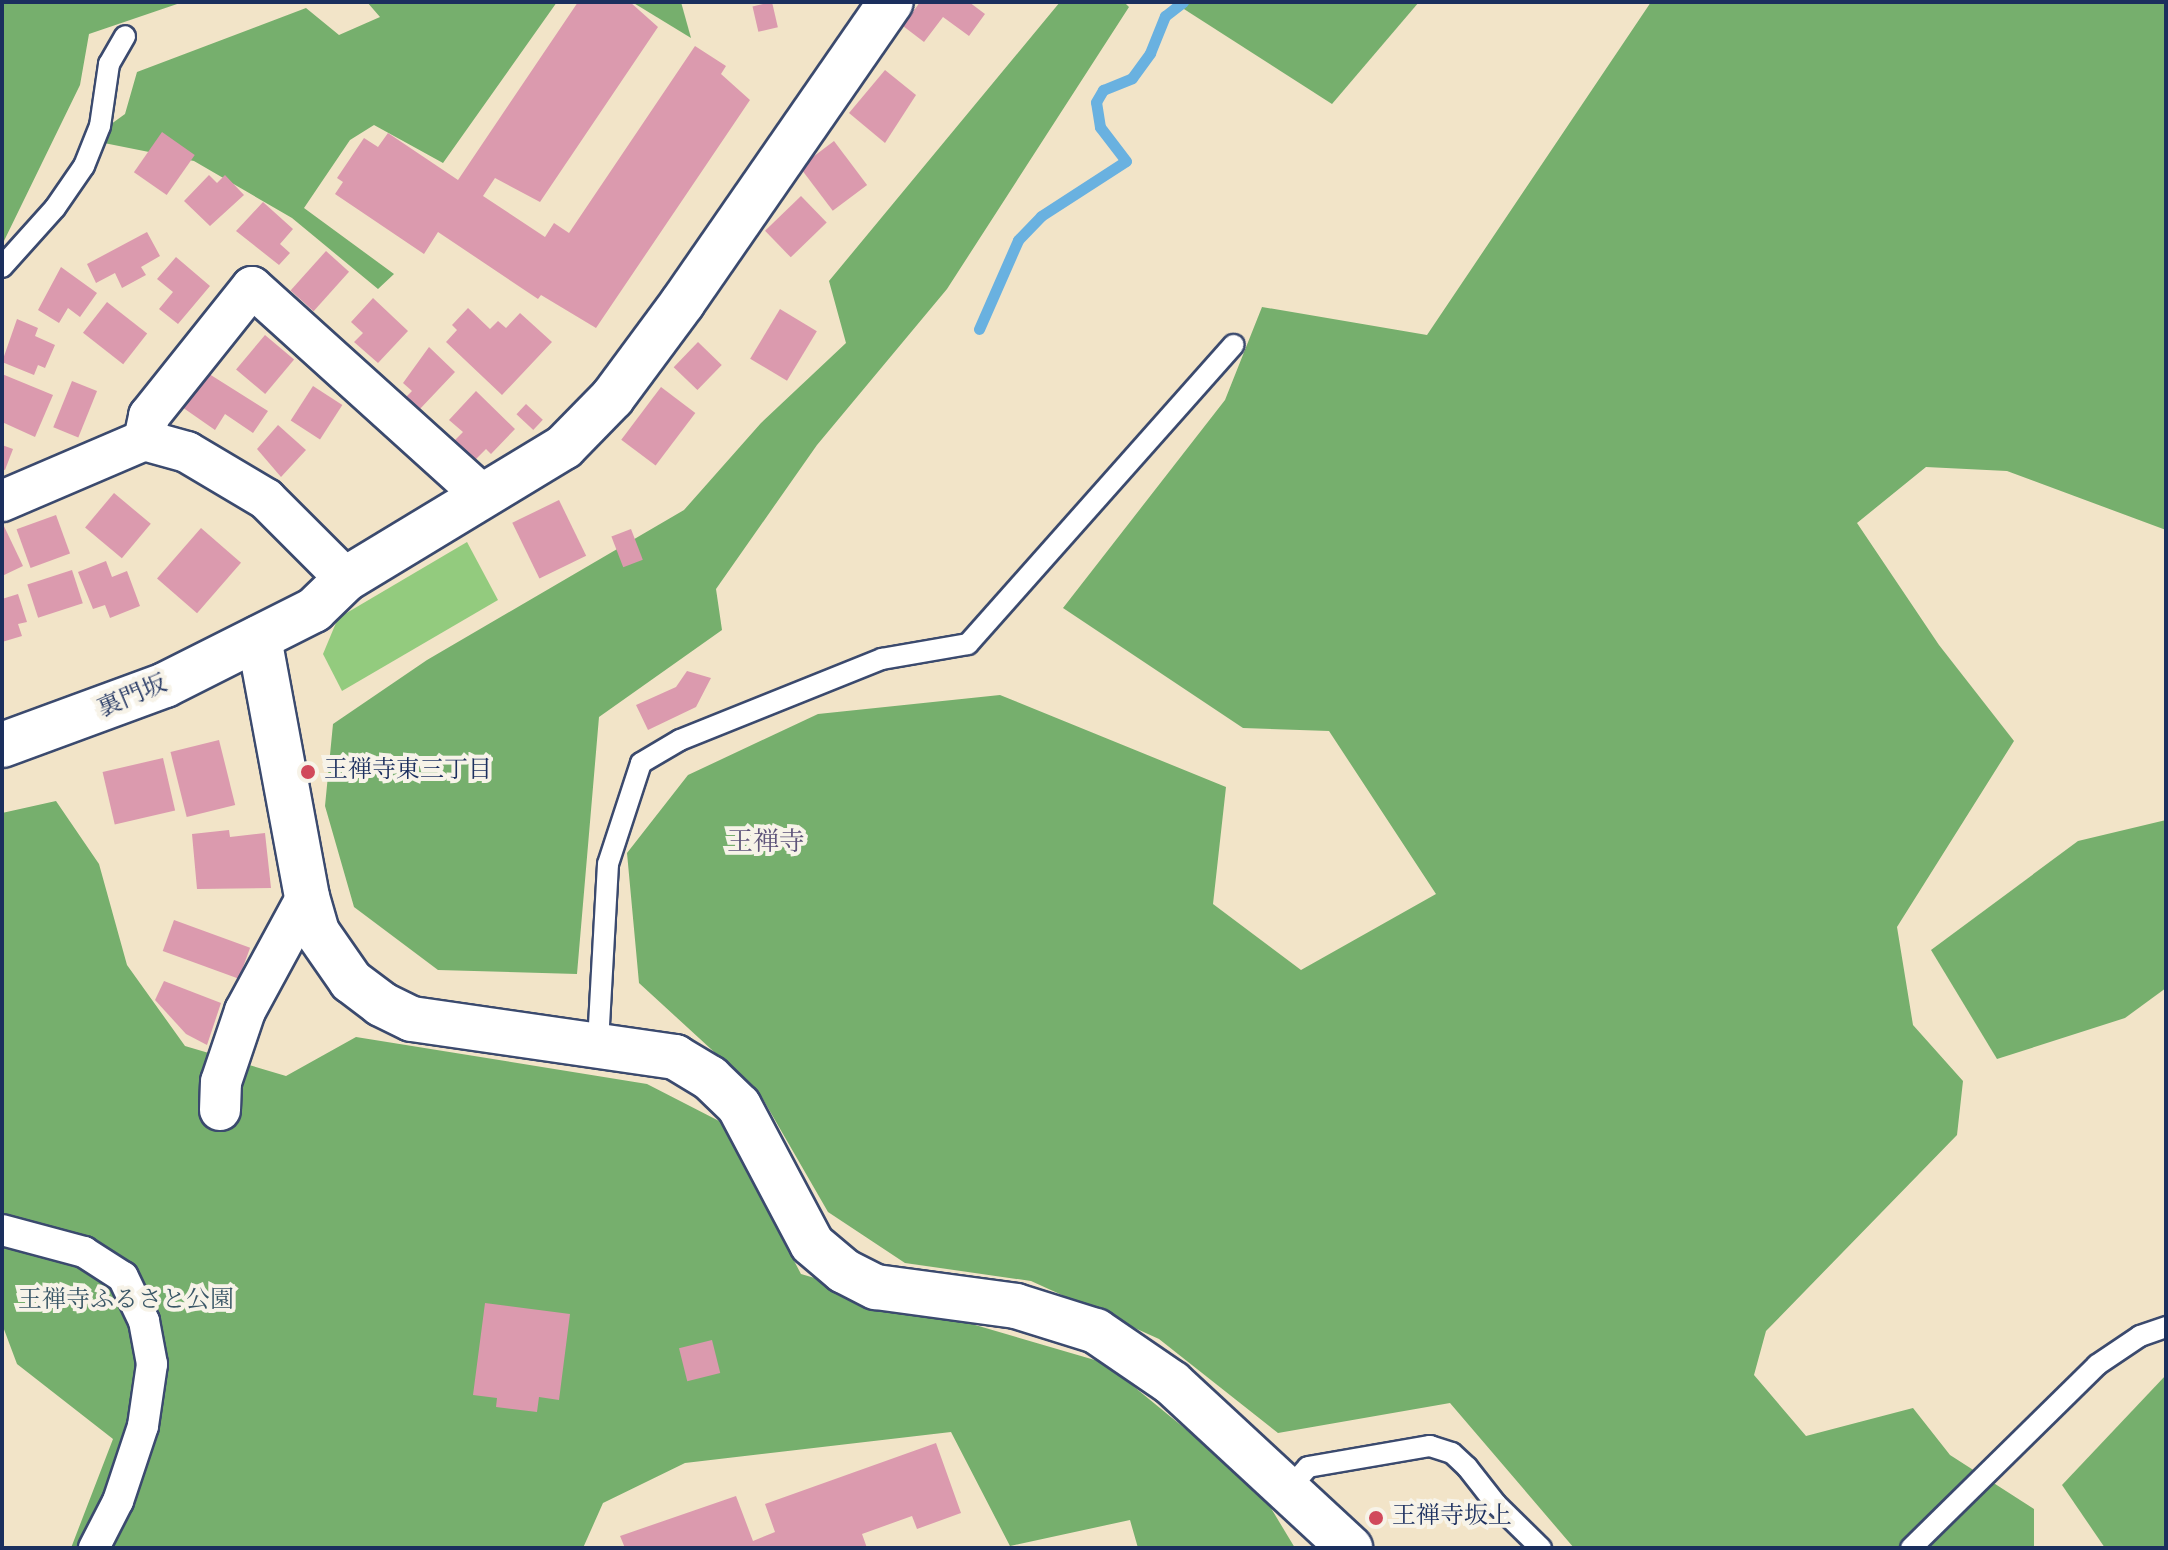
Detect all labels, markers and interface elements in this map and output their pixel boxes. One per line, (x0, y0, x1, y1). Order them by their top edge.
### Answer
street label: 裏門坂 (94, 671, 172, 725)
place label: 王禅寺東三丁目 (324, 758, 492, 786)
marker: 王禅寺東三丁目 (299, 763, 317, 781)
district label: 王禅寺 (727, 828, 805, 860)
park label: 王禅寺ふるさと公園 (18, 1288, 234, 1316)
place label: 王禅寺坂上 (1392, 1504, 1512, 1532)
marker: 王禅寺坂上 (1367, 1509, 1385, 1527)

